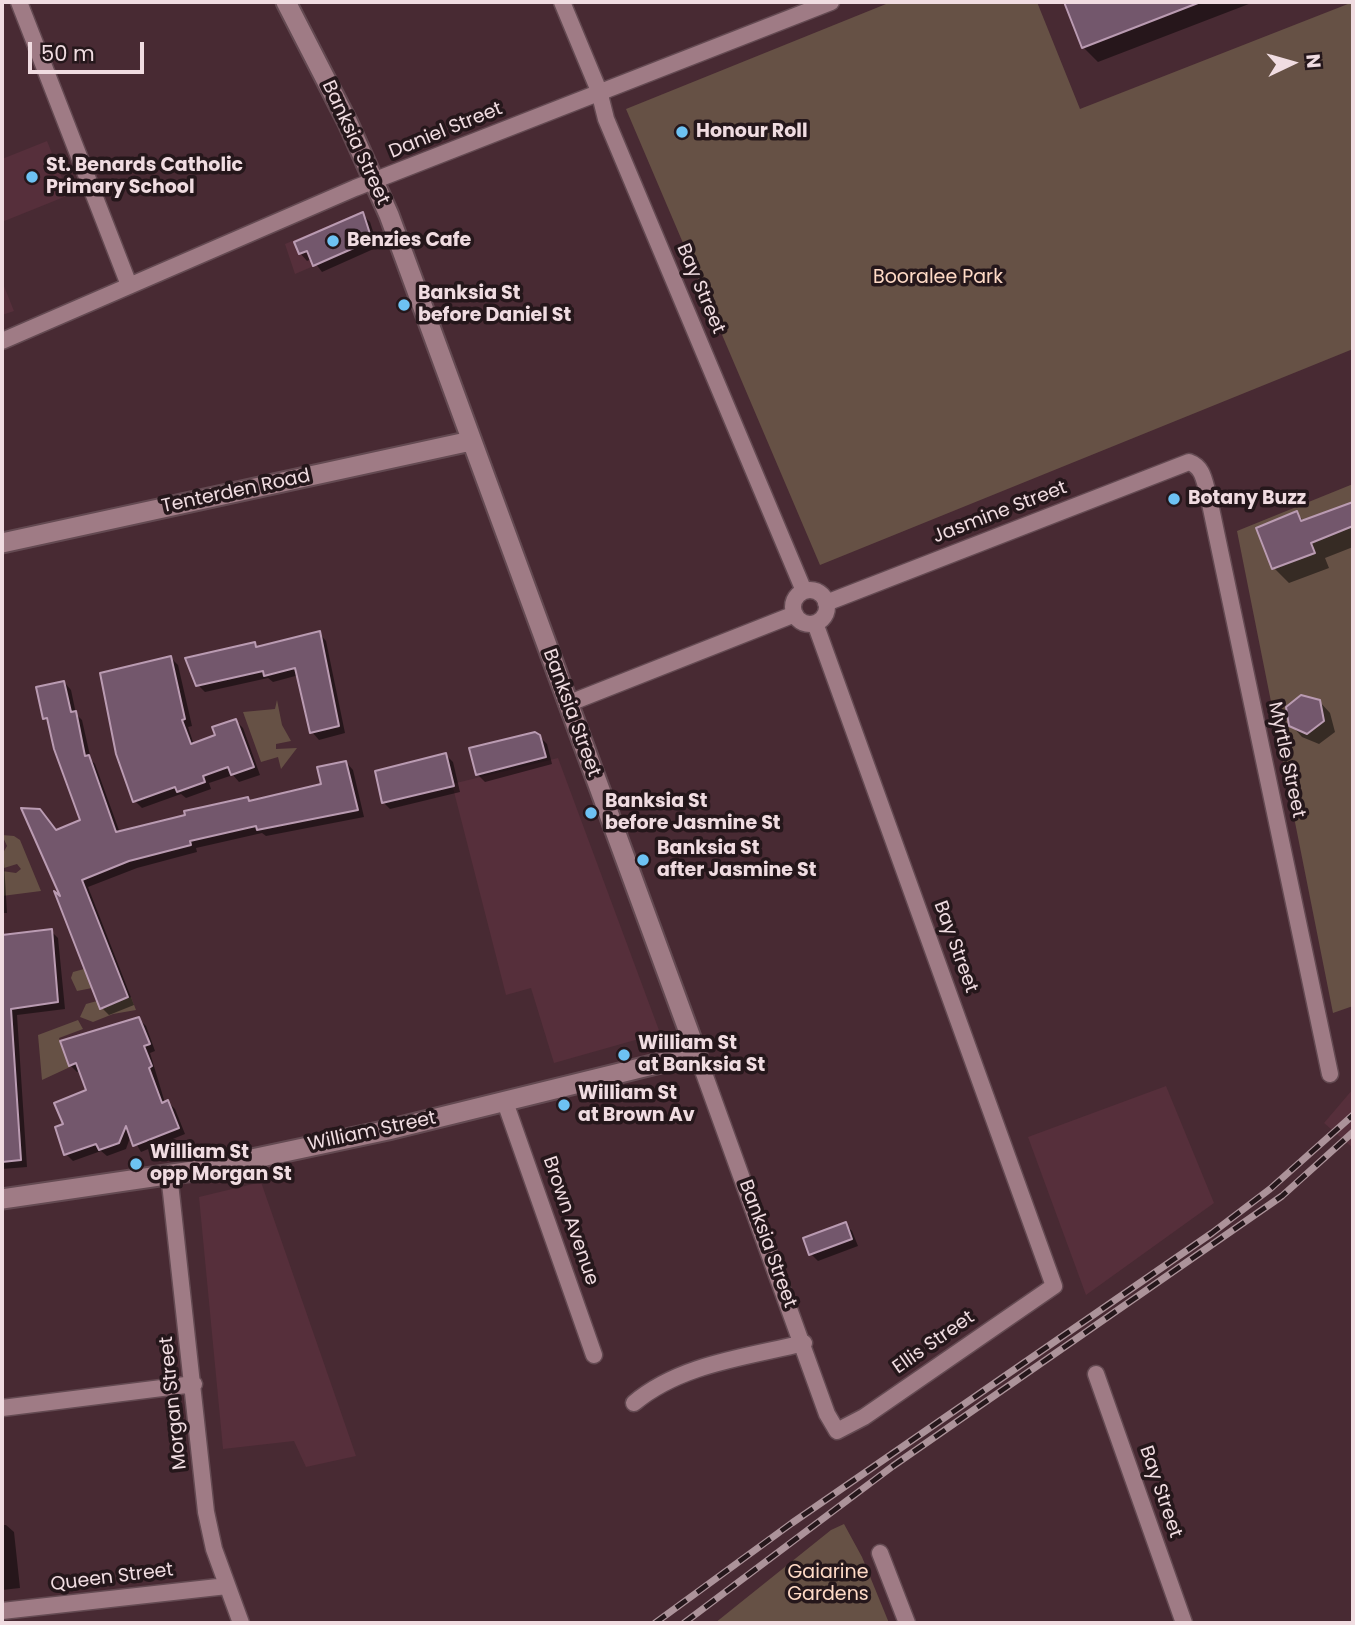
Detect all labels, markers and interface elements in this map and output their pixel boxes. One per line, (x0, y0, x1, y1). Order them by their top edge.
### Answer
scale bar (32, 28, 147, 72)
north arrow (1257, 28, 1327, 98)
text: 50 m (41, 39, 95, 68)
text: N (1299, 53, 1327, 69)
street label: Banksia Street (316, 77, 394, 209)
street label: Daniel Street (386, 98, 506, 164)
place label: Honour Roll (696, 121, 808, 143)
marker: Honour Roll (674, 124, 690, 140)
place label: St. Benards Catholic Primary School (46, 155, 243, 199)
marker: St. Benards Catholic Primary School (24, 169, 40, 185)
place label: Benzies Cafe (347, 230, 471, 252)
marker: Benzies Cafe (325, 233, 341, 249)
street label: Bay Street (671, 240, 729, 338)
park label: Booralee Park (873, 267, 1003, 289)
place label: Banksia St before Daniel St (418, 283, 571, 327)
marker: Banksia St before Daniel St (396, 297, 412, 313)
street label: Tenterden Road (160, 465, 312, 519)
street label: Jasmine Street (930, 477, 1070, 549)
place label: Botany Buzz (1188, 488, 1306, 510)
marker: Botany Buzz (1166, 491, 1182, 507)
street label: Banksia Street (537, 646, 605, 780)
street label: Myrtle Street (1263, 700, 1309, 820)
place label: Banksia St before Jasmine St (605, 791, 781, 835)
marker: Banksia St before Jasmine St (583, 805, 599, 821)
place label: Banksia St after Jasmine St (657, 838, 816, 882)
marker: Banksia St after Jasmine St (635, 852, 651, 868)
street label: Bay Street (928, 898, 982, 996)
place label: William St at Banksia St (638, 1033, 765, 1077)
marker: William St at Banksia St (616, 1047, 632, 1063)
place label: William St at Brown Av (578, 1083, 695, 1127)
marker: William St at Brown Av (556, 1097, 572, 1113)
street label: William Street (306, 1107, 438, 1157)
place label: William St opp Morgan St (150, 1142, 292, 1186)
street label: Brown Avenue (537, 1153, 603, 1289)
marker: William St opp Morgan St (128, 1156, 144, 1172)
street label: Banksia Street (733, 1177, 801, 1311)
street label: Ellis Street (889, 1307, 979, 1379)
street label: Morgan Street (156, 1335, 192, 1471)
street label: Bay Street (1134, 1443, 1186, 1541)
street label: Queen Street (49, 1559, 175, 1597)
park label: Gaiarine Gardens (787, 1562, 869, 1606)

